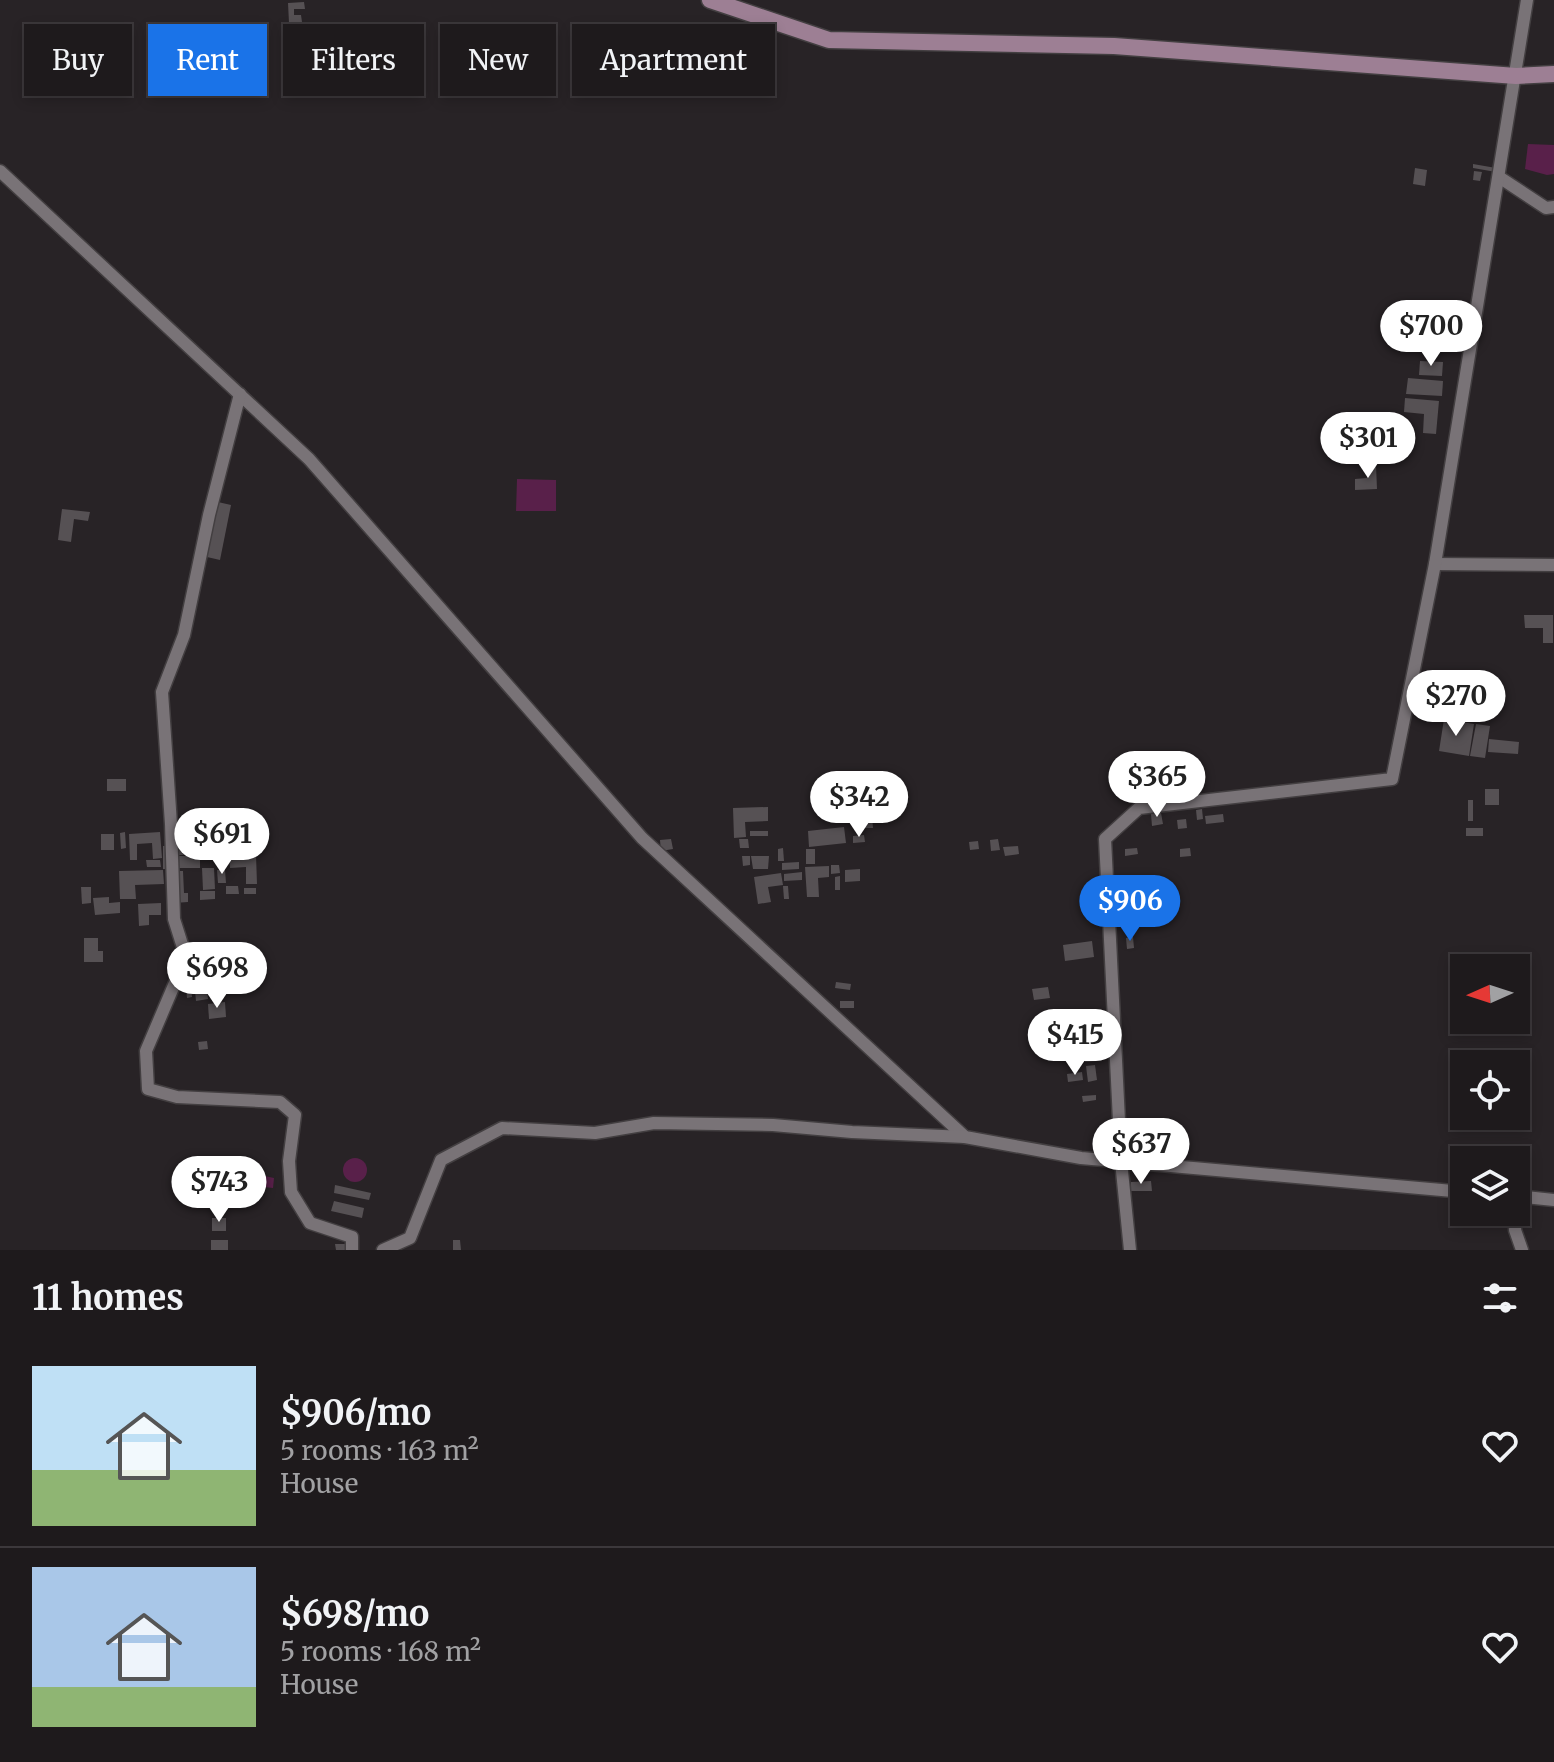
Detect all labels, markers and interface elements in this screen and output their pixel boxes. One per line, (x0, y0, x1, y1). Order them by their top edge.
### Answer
chip: Buy (24, 24, 132, 96)
chip: Rent (148, 24, 267, 96)
chip: Filters (283, 24, 424, 96)
chip: New (440, 24, 556, 96)
chip: Apartment (572, 24, 775, 96)
pin: $700 (1384, 300, 1478, 368)
text: $700 (1398, 309, 1464, 342)
pin: $301 (1321, 412, 1415, 480)
text: $301 (1338, 421, 1398, 454)
pin: $270 (1409, 670, 1503, 738)
text: $270 (1424, 679, 1488, 712)
pin: $365 (1110, 751, 1204, 819)
text: $365 (1126, 760, 1188, 793)
pin: $342 (812, 771, 906, 839)
text: $342 (828, 780, 890, 813)
pin: $691 (175, 808, 269, 876)
text: $691 (192, 817, 252, 850)
pin: $906 (1083, 875, 1177, 943)
text: $906 (1097, 884, 1163, 917)
pin: $698 (170, 942, 264, 1010)
text: $698 (185, 951, 249, 984)
north arrow (1450, 954, 1530, 1034)
map controls (1450, 954, 1530, 1226)
pin: $415 (1028, 1009, 1122, 1077)
text: $415 (1046, 1018, 1104, 1051)
button: locate (1450, 1050, 1530, 1130)
pin: $637 (1094, 1118, 1188, 1186)
text: $637 (1110, 1127, 1172, 1160)
button: layers (1450, 1146, 1530, 1226)
pin: $743 (172, 1156, 266, 1224)
text: $743 (189, 1165, 249, 1198)
icon: filters (1478, 1276, 1522, 1320)
text: 11 homes (32, 1277, 184, 1319)
text: $906/mo (280, 1392, 431, 1434)
icon: home (96, 1398, 192, 1494)
icon: heart (1478, 1424, 1522, 1468)
text: 5 rooms · 163 m² (280, 1434, 479, 1467)
text: House (280, 1467, 358, 1500)
text: $698/mo (280, 1593, 429, 1635)
icon: home (96, 1599, 192, 1695)
icon: heart (1478, 1625, 1522, 1669)
text: 5 rooms · 168 m² (280, 1635, 481, 1668)
text: House (280, 1668, 358, 1701)

